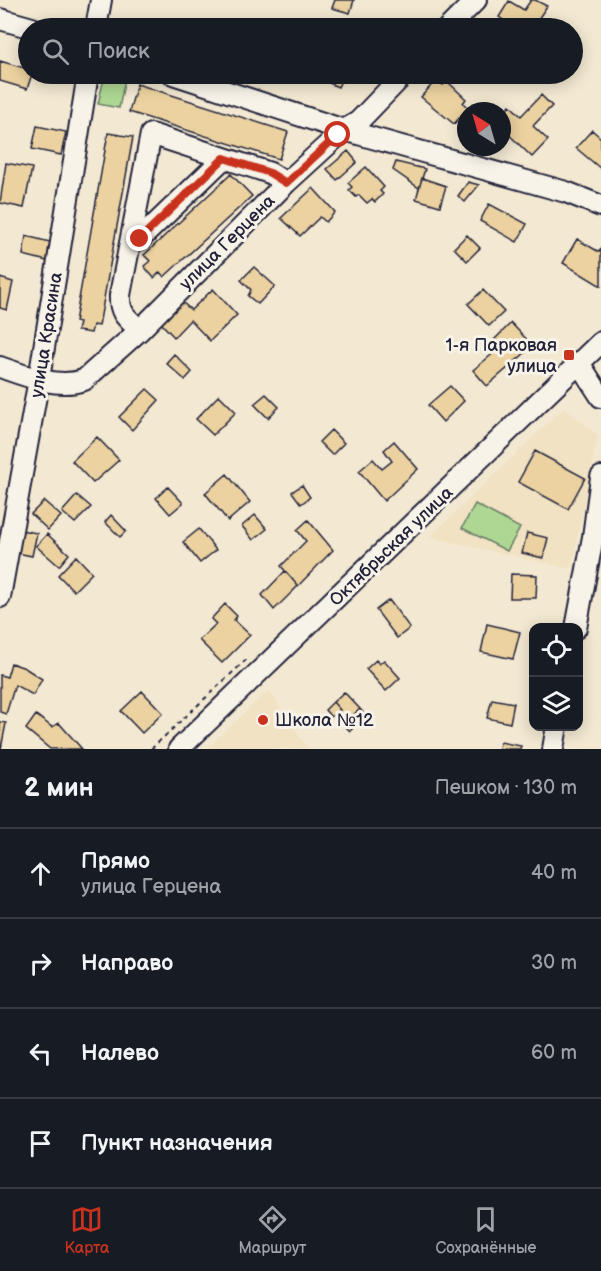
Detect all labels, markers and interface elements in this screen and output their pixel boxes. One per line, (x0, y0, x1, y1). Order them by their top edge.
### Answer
search box (18, 18, 583, 84)
icon: search (39, 35, 72, 68)
text: Поиск (87, 38, 150, 65)
north arrow (457, 102, 511, 156)
route start (324, 121, 350, 147)
street label: улица Герцена (175, 190, 280, 294)
route end (126, 225, 152, 251)
street label: улица Красина (26, 270, 67, 399)
place label: 1-я Парковая улица (446, 335, 557, 377)
marker: 1-я Парковая улица (562, 348, 576, 362)
street label: Октябрьская улица (325, 482, 458, 611)
map controls (529, 623, 583, 731)
button: locate (529, 623, 583, 677)
button: layers (529, 677, 583, 731)
place label: Школа №12 (275, 710, 374, 731)
marker: Школа №12 (256, 713, 270, 727)
text: 2 мин (24, 773, 94, 804)
text: Пешком · 130 m (435, 776, 577, 800)
text: Прямо (81, 848, 150, 875)
icon: ahead (24, 857, 57, 890)
text: 40 m (531, 861, 577, 885)
text: улица Герцена (81, 875, 221, 899)
icon: right (24, 947, 57, 980)
text: Направо (81, 950, 173, 977)
text: 30 m (531, 951, 577, 975)
icon: left (24, 1037, 57, 1070)
text: Налево (81, 1040, 159, 1067)
text: 60 m (531, 1041, 577, 1065)
icon: arrive (24, 1127, 57, 1160)
text: Пункт назначения (81, 1130, 273, 1157)
tab: Карта (64, 1203, 110, 1258)
tab: Маршрут (238, 1203, 306, 1258)
tab: Сохранённые (435, 1203, 537, 1258)

